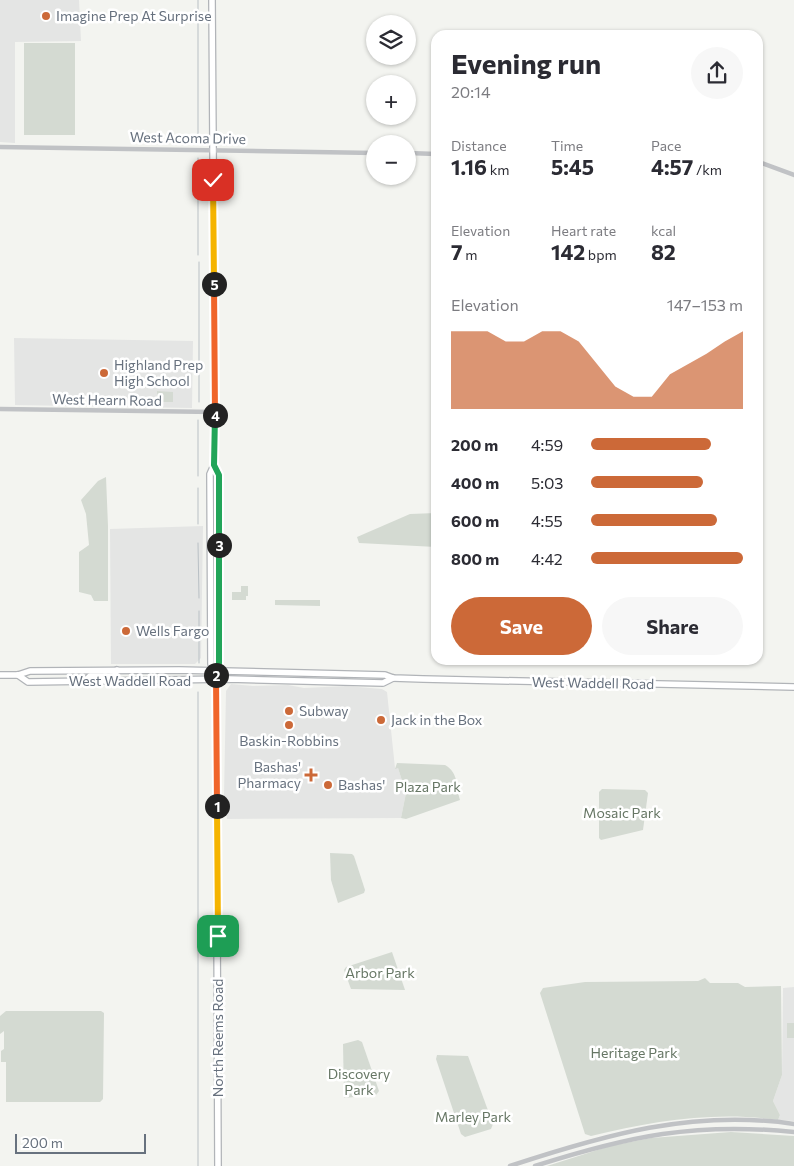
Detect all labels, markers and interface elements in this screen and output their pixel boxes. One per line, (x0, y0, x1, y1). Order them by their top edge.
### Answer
place label: Imagine Prep At Surprise (56, 7, 212, 24)
marker: Imagine Prep At Surprise (40, 10, 52, 22)
map controls (366, 15, 416, 185)
button: layers (366, 15, 416, 65)
text: Evening run (451, 46, 601, 80)
button: share (691, 47, 743, 99)
button: + (366, 75, 416, 125)
text: 20:14 (451, 82, 490, 101)
street label: West Acoma Drive (130, 128, 246, 147)
button: − (366, 135, 416, 185)
text: Distance (451, 137, 507, 154)
text: Time (551, 137, 583, 154)
text: Pace (651, 137, 681, 154)
text: 1.16 (451, 154, 487, 179)
text: 5:45 (551, 154, 594, 179)
text: 4:57 (651, 154, 693, 179)
pin (192, 159, 234, 201)
text: km (487, 161, 509, 178)
text: /km (693, 161, 722, 178)
icon: check (199, 166, 227, 194)
text: Elevation (451, 222, 510, 239)
text: Heart rate (551, 222, 616, 239)
text: kcal (651, 222, 676, 239)
text: 7 (451, 239, 463, 264)
text: 142 (551, 239, 585, 264)
text: 82 (651, 239, 676, 264)
text: m (463, 246, 477, 263)
text: bpm (585, 246, 617, 263)
pin: 5 (202, 272, 226, 296)
text: 5 (210, 276, 219, 293)
text: Elevation (451, 295, 519, 314)
text: 147–153 m (667, 295, 743, 314)
place label: Highland Prep High School (114, 356, 203, 389)
marker: Highland Prep High School (98, 367, 110, 379)
street label: West Hearn Road (52, 390, 162, 409)
pin: 4 (202, 402, 228, 428)
text: 4 (211, 407, 220, 424)
text: 200 m (451, 435, 498, 454)
text: 4:59 (531, 435, 563, 454)
text: 400 m (451, 473, 499, 492)
text: 5:03 (531, 473, 564, 492)
text: 600 m (451, 511, 499, 530)
text: 4:55 (531, 511, 563, 530)
pin: 3 (206, 532, 232, 558)
text: 3 (215, 537, 224, 554)
text: 800 m (451, 549, 499, 568)
text: 4:42 (531, 549, 563, 568)
button: Save (451, 597, 592, 655)
button: Share (602, 597, 743, 655)
place label: Wells Fargo (136, 622, 209, 639)
marker: Wells Fargo (120, 625, 132, 637)
pin: 2 (204, 662, 228, 688)
text: 2 (213, 667, 220, 684)
street label: West Waddell Road (69, 672, 191, 689)
street label: West Waddell Road (532, 673, 654, 692)
place label: Subway (299, 702, 349, 719)
marker: Subway (283, 705, 295, 717)
place label: Jack in the Box (391, 711, 483, 728)
marker: Jack in the Box (375, 714, 387, 726)
marker: Baskin-Robbins (283, 719, 295, 731)
place label: Baskin-Robbins (239, 732, 339, 749)
place label: Bashas' Pharmacy (238, 758, 301, 791)
marker: Bashas' Pharmacy (305, 769, 317, 781)
place label: Bashas' (338, 776, 385, 793)
park label: Plaza Park (395, 778, 461, 795)
marker: Bashas' (322, 779, 334, 791)
pin: 1 (204, 794, 230, 818)
text: 1 (214, 798, 221, 815)
park label: Mosaic Park (583, 804, 661, 821)
pin (197, 915, 239, 957)
icon: arrive (204, 922, 232, 950)
park label: Arbor Park (345, 964, 415, 981)
street label: North Reems Road (209, 979, 226, 1097)
park label: Heritage Park (591, 1044, 678, 1061)
park label: Discovery Park (328, 1065, 390, 1098)
park label: Marley Park (435, 1108, 511, 1125)
scale bar (15, 1131, 146, 1154)
text: 200 m (22, 1134, 63, 1151)

